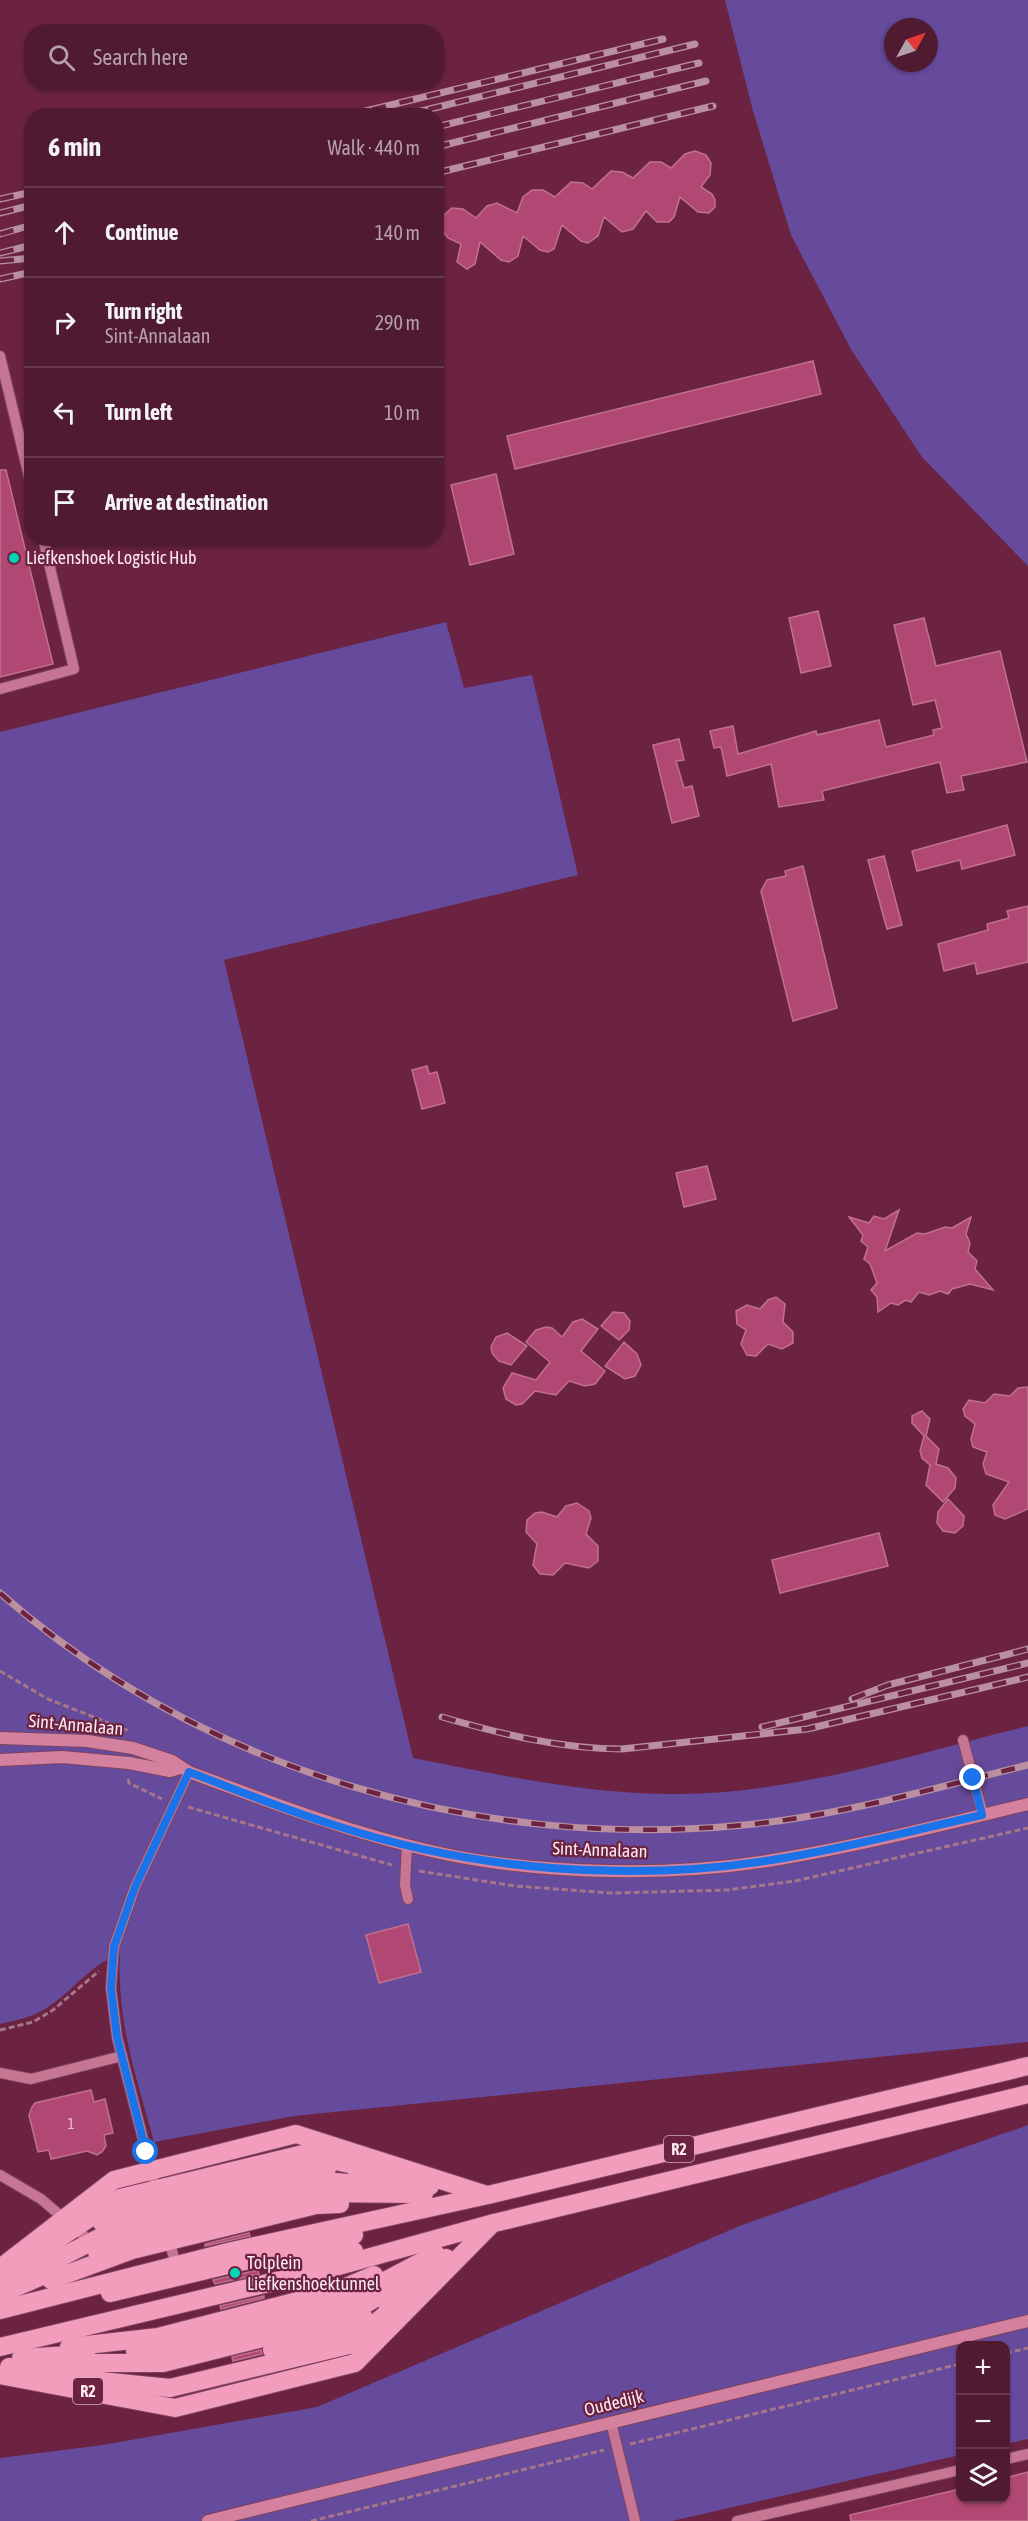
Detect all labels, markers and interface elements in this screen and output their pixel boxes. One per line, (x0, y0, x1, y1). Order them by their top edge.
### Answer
north arrow (884, 18, 938, 72)
search box (24, 24, 444, 90)
icon: search (45, 41, 78, 74)
text: Search here (93, 44, 188, 70)
text: 6 min (48, 132, 101, 162)
text: Walk · 440 m (328, 136, 420, 159)
icon: ahead (48, 216, 81, 249)
text: Continue (105, 219, 179, 245)
text: 140 m (375, 221, 420, 244)
text: Turn right (105, 298, 182, 324)
icon: right (48, 306, 81, 339)
text: 290 m (375, 311, 420, 334)
text: Sint-Annalaan (105, 324, 211, 347)
icon: left (48, 396, 81, 429)
text: Turn left (105, 399, 172, 425)
text: 10 m (384, 401, 420, 424)
icon: arrive (48, 486, 81, 519)
text: Arrive at destination (105, 489, 268, 515)
place label: Liefkenshoek Logistic Hub (26, 547, 197, 568)
marker: Liefkenshoek Logistic Hub (7, 551, 21, 565)
street label: Sint-Annalaan (28, 1710, 124, 1739)
route end (959, 1764, 985, 1790)
street label: Sint-Annalaan (552, 1837, 648, 1862)
house number: 1 (67, 2115, 75, 2132)
road number: R2 (664, 2136, 694, 2162)
route start (132, 2138, 158, 2164)
place label: Tolplein Liefkenshoektunnel (247, 2252, 380, 2294)
marker: Tolplein Liefkenshoektunnel (228, 2266, 242, 2280)
map controls (956, 2341, 1010, 2503)
button: + (956, 2341, 1010, 2395)
road number: R2 (73, 2378, 103, 2404)
street label: Oudedijk (582, 2385, 646, 2420)
button: − (956, 2395, 1010, 2449)
button: layers (956, 2449, 1010, 2503)

